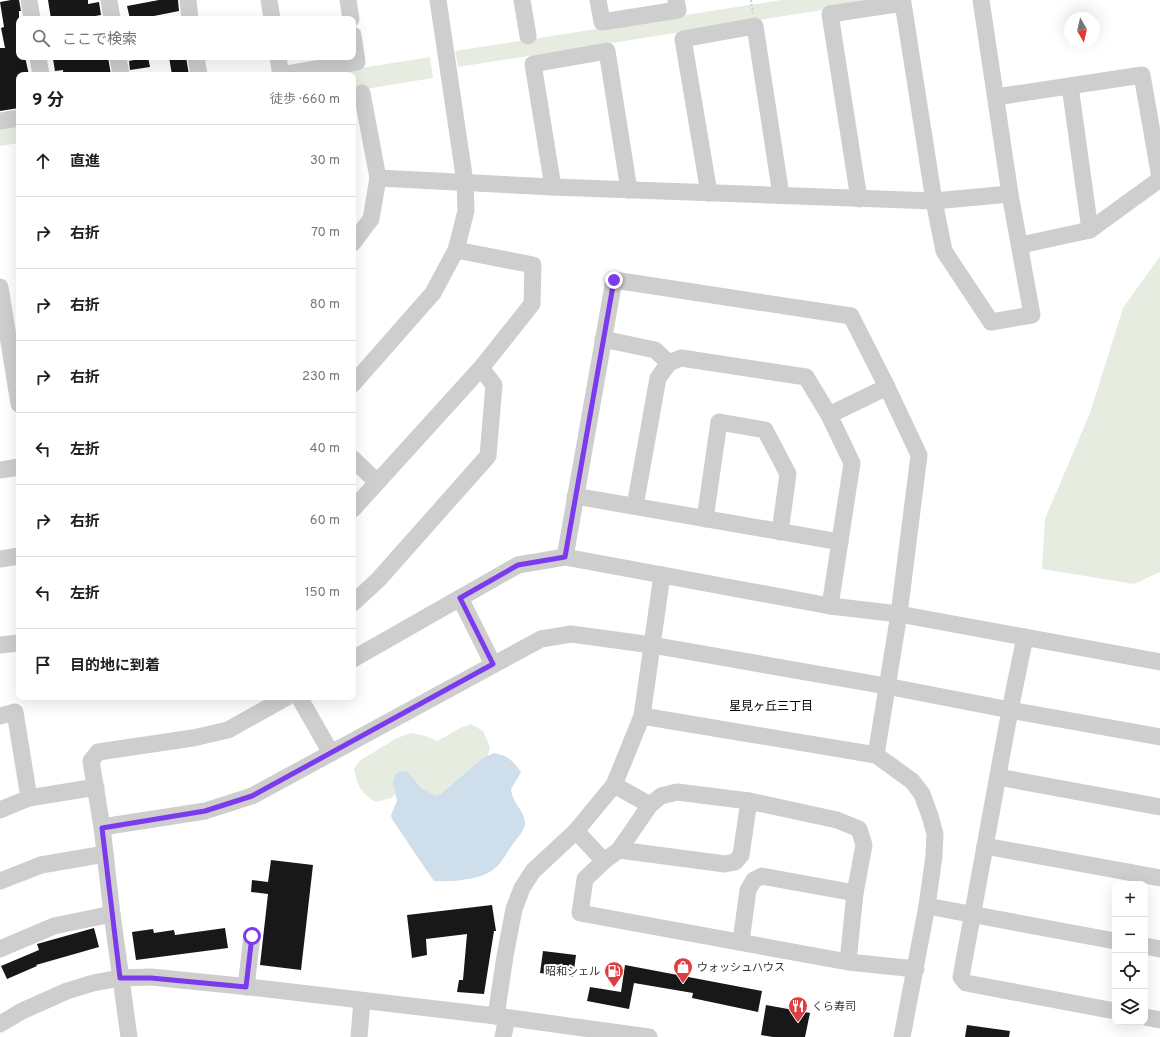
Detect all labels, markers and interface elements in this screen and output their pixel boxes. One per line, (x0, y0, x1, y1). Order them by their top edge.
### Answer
north arrow (1064, 12, 1100, 48)
search box (16, 16, 356, 60)
icon: search (30, 27, 52, 49)
text: ここで検索 (62, 31, 137, 50)
text: 9 分 (32, 90, 64, 112)
text: 徒歩 · 660 m (270, 92, 340, 108)
icon: ahead (32, 150, 54, 172)
text: 直進 (70, 153, 100, 172)
text: 30 m (310, 153, 340, 169)
icon: right (32, 222, 54, 244)
text: 右折 (70, 225, 100, 244)
text: 70 m (311, 225, 340, 241)
route end (605, 271, 623, 289)
icon: right (32, 294, 54, 316)
text: 右折 (70, 297, 100, 316)
text: 80 m (310, 297, 340, 313)
icon: right (32, 366, 54, 388)
text: 右折 (70, 369, 100, 388)
text: 230 m (302, 369, 340, 385)
icon: left (32, 438, 54, 460)
text: 左折 (70, 441, 100, 460)
text: 40 m (310, 441, 340, 457)
icon: right (32, 510, 54, 532)
text: 右折 (70, 513, 100, 532)
text: 60 m (310, 513, 340, 529)
icon: left (32, 582, 54, 604)
text: 左折 (70, 585, 100, 604)
text: 150 m (305, 585, 340, 601)
icon: arrive (32, 654, 54, 676)
text: 目的地に到着 (70, 657, 160, 676)
district label: 星見ヶ丘三丁目 (729, 699, 813, 715)
map controls (1112, 881, 1148, 1025)
button: + (1112, 881, 1148, 917)
button: − (1112, 917, 1148, 953)
route start (243, 927, 261, 945)
button: locate (1112, 953, 1148, 989)
shop icon: ウォッシュハウス (672, 956, 694, 984)
fuel station icon: 昭和シェル (603, 960, 625, 988)
place label: ウォッシュハウス (697, 961, 785, 975)
place label: 昭和シェル (545, 965, 600, 979)
button: layers (1112, 989, 1148, 1025)
restaurant icon: くら寿司 (787, 995, 809, 1023)
place label: くら寿司 (812, 1000, 856, 1014)

